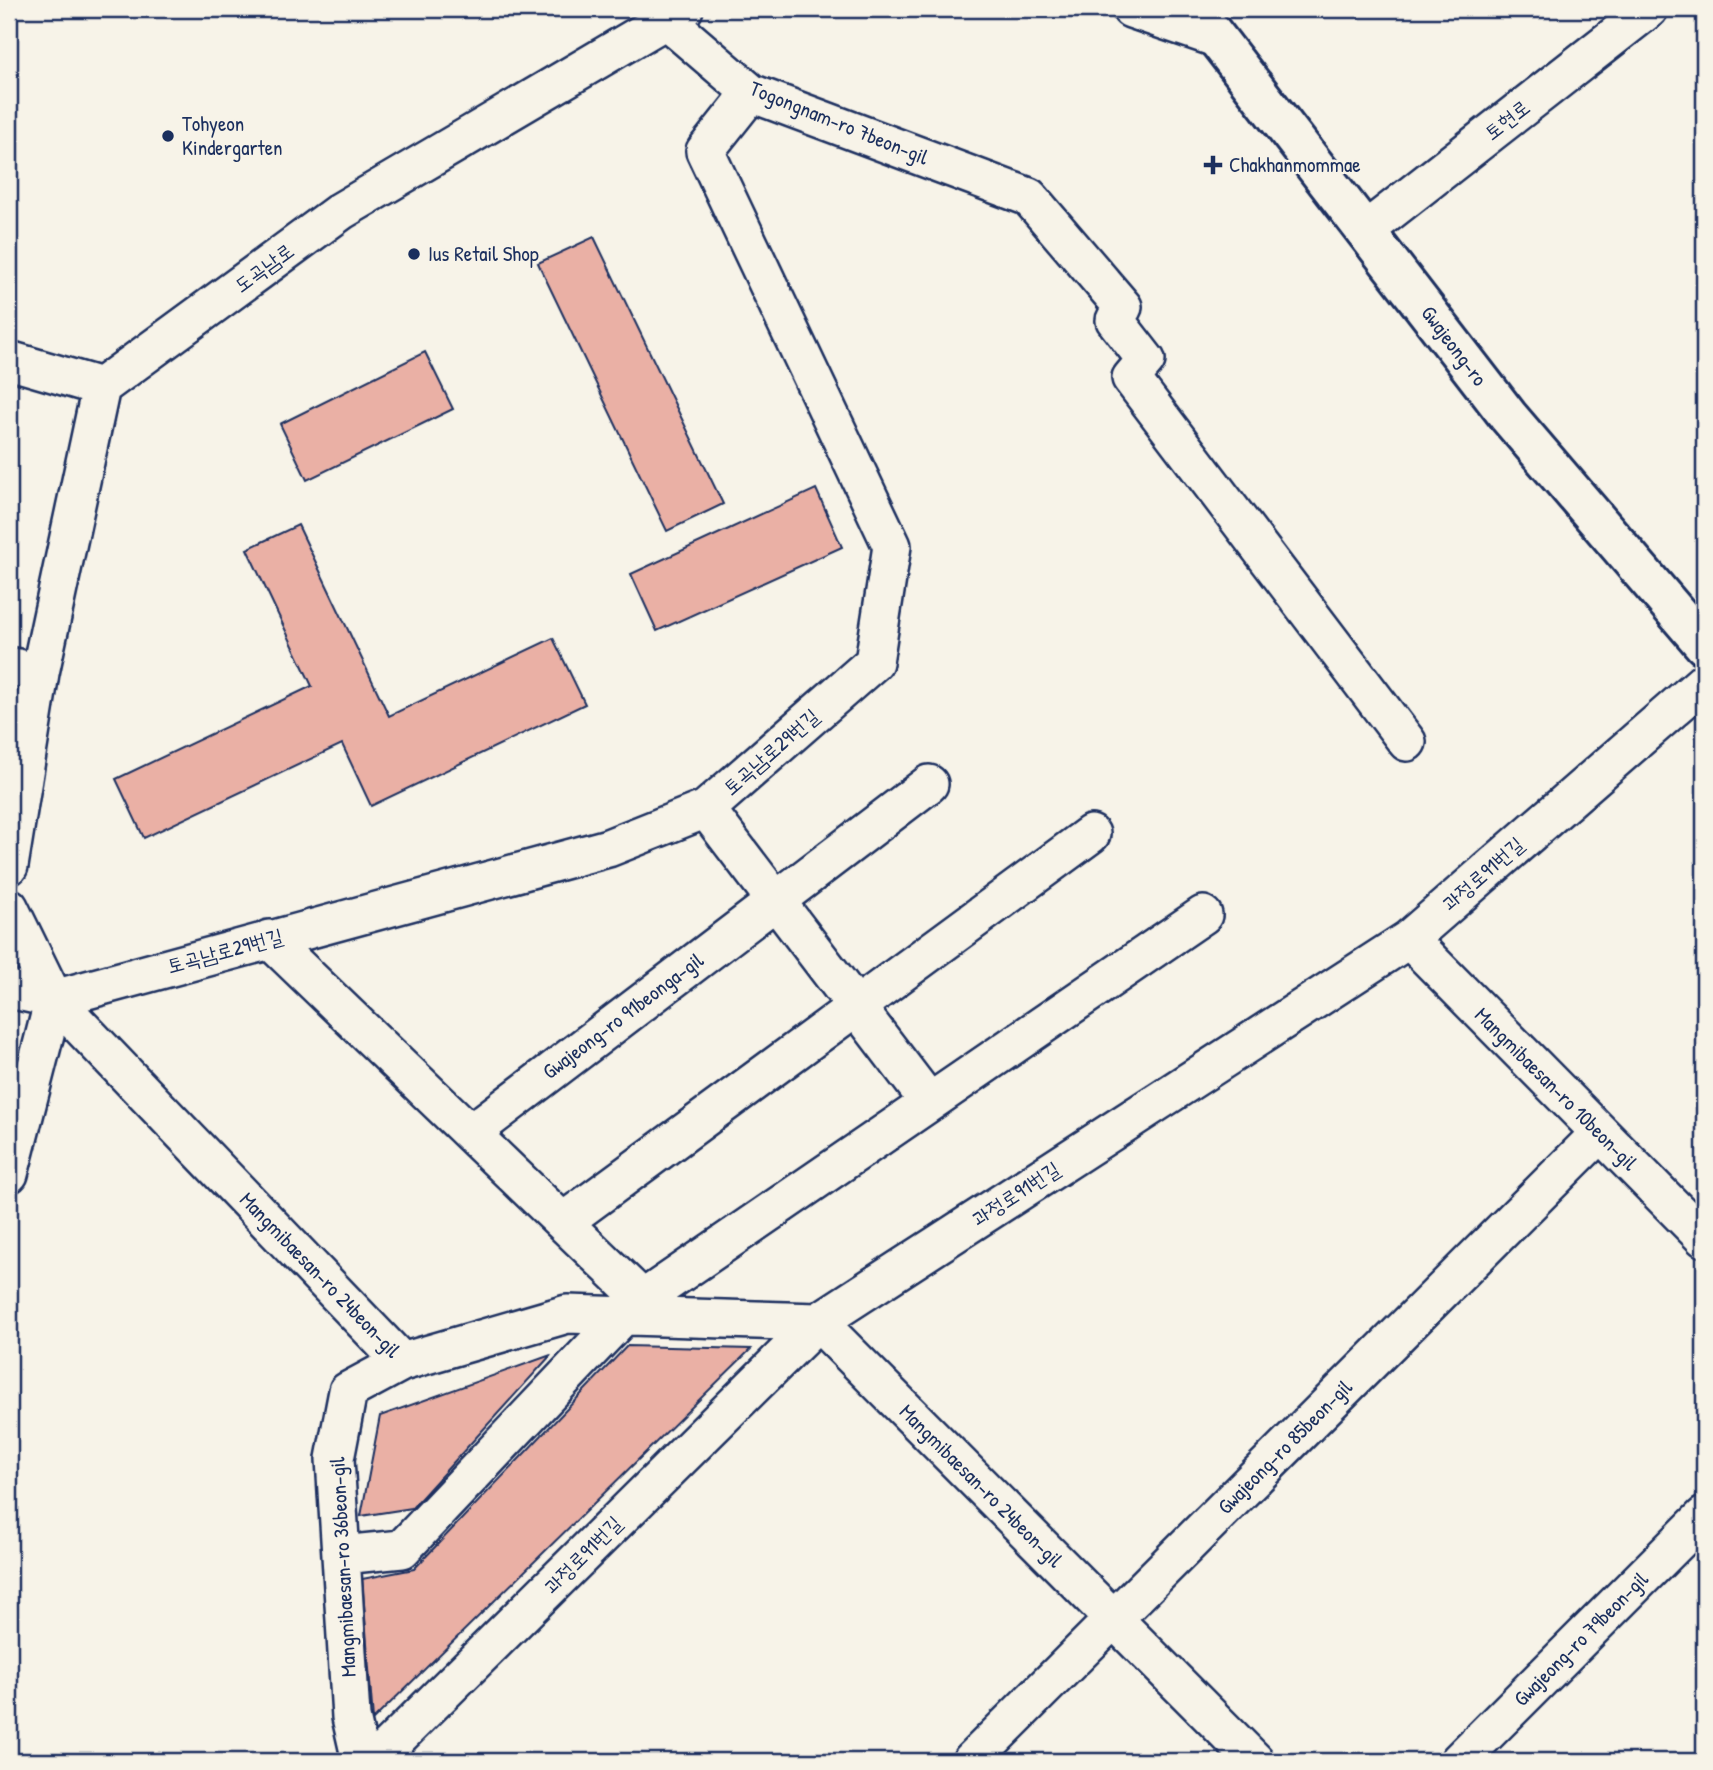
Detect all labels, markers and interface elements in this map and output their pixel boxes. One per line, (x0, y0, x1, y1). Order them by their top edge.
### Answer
street label: Togongnam-ro 7beon-gil (746, 73, 933, 172)
street label: 토현로 (1478, 93, 1536, 147)
place label: Tohyeon Kindergarten (182, 109, 283, 162)
marker: Tohyeon Kindergarten (160, 128, 176, 144)
place label: Chakhanmommae (1229, 150, 1361, 179)
marker: Chakhanmommae (1203, 155, 1223, 175)
street label: 도곡남로 (228, 236, 300, 299)
place label: Ius Retail Shop (428, 239, 539, 268)
marker: Ius Retail Shop (406, 246, 422, 262)
street label: Gwajeong-ro (1415, 300, 1494, 392)
street label: 토곡남로29번길 (716, 702, 825, 802)
street label: 과정로91번길 (1435, 830, 1530, 917)
street label: 토곡남로29번길 (164, 921, 286, 980)
street label: Gwajeong-ro 91beonga-gil (536, 945, 709, 1086)
street label: Mangmibaesan-ro 10beon-gil (1468, 1001, 1645, 1177)
street label: 과정로91번길 (966, 1154, 1066, 1233)
street label: Mangmibaesan-ro 24beon-gil (233, 1185, 408, 1364)
street label: Gwajeong-ro 85beon-gil (1211, 1373, 1359, 1520)
street label: Mangmibaesan-ro 24beon-gil (893, 1398, 1070, 1574)
street label: Mangmibaesan-ro 36beon-gil (322, 1456, 363, 1678)
street label: 과정로91번길 (537, 1509, 628, 1600)
street label: Gwajeong-ro 79beon-gil (1507, 1565, 1655, 1712)

